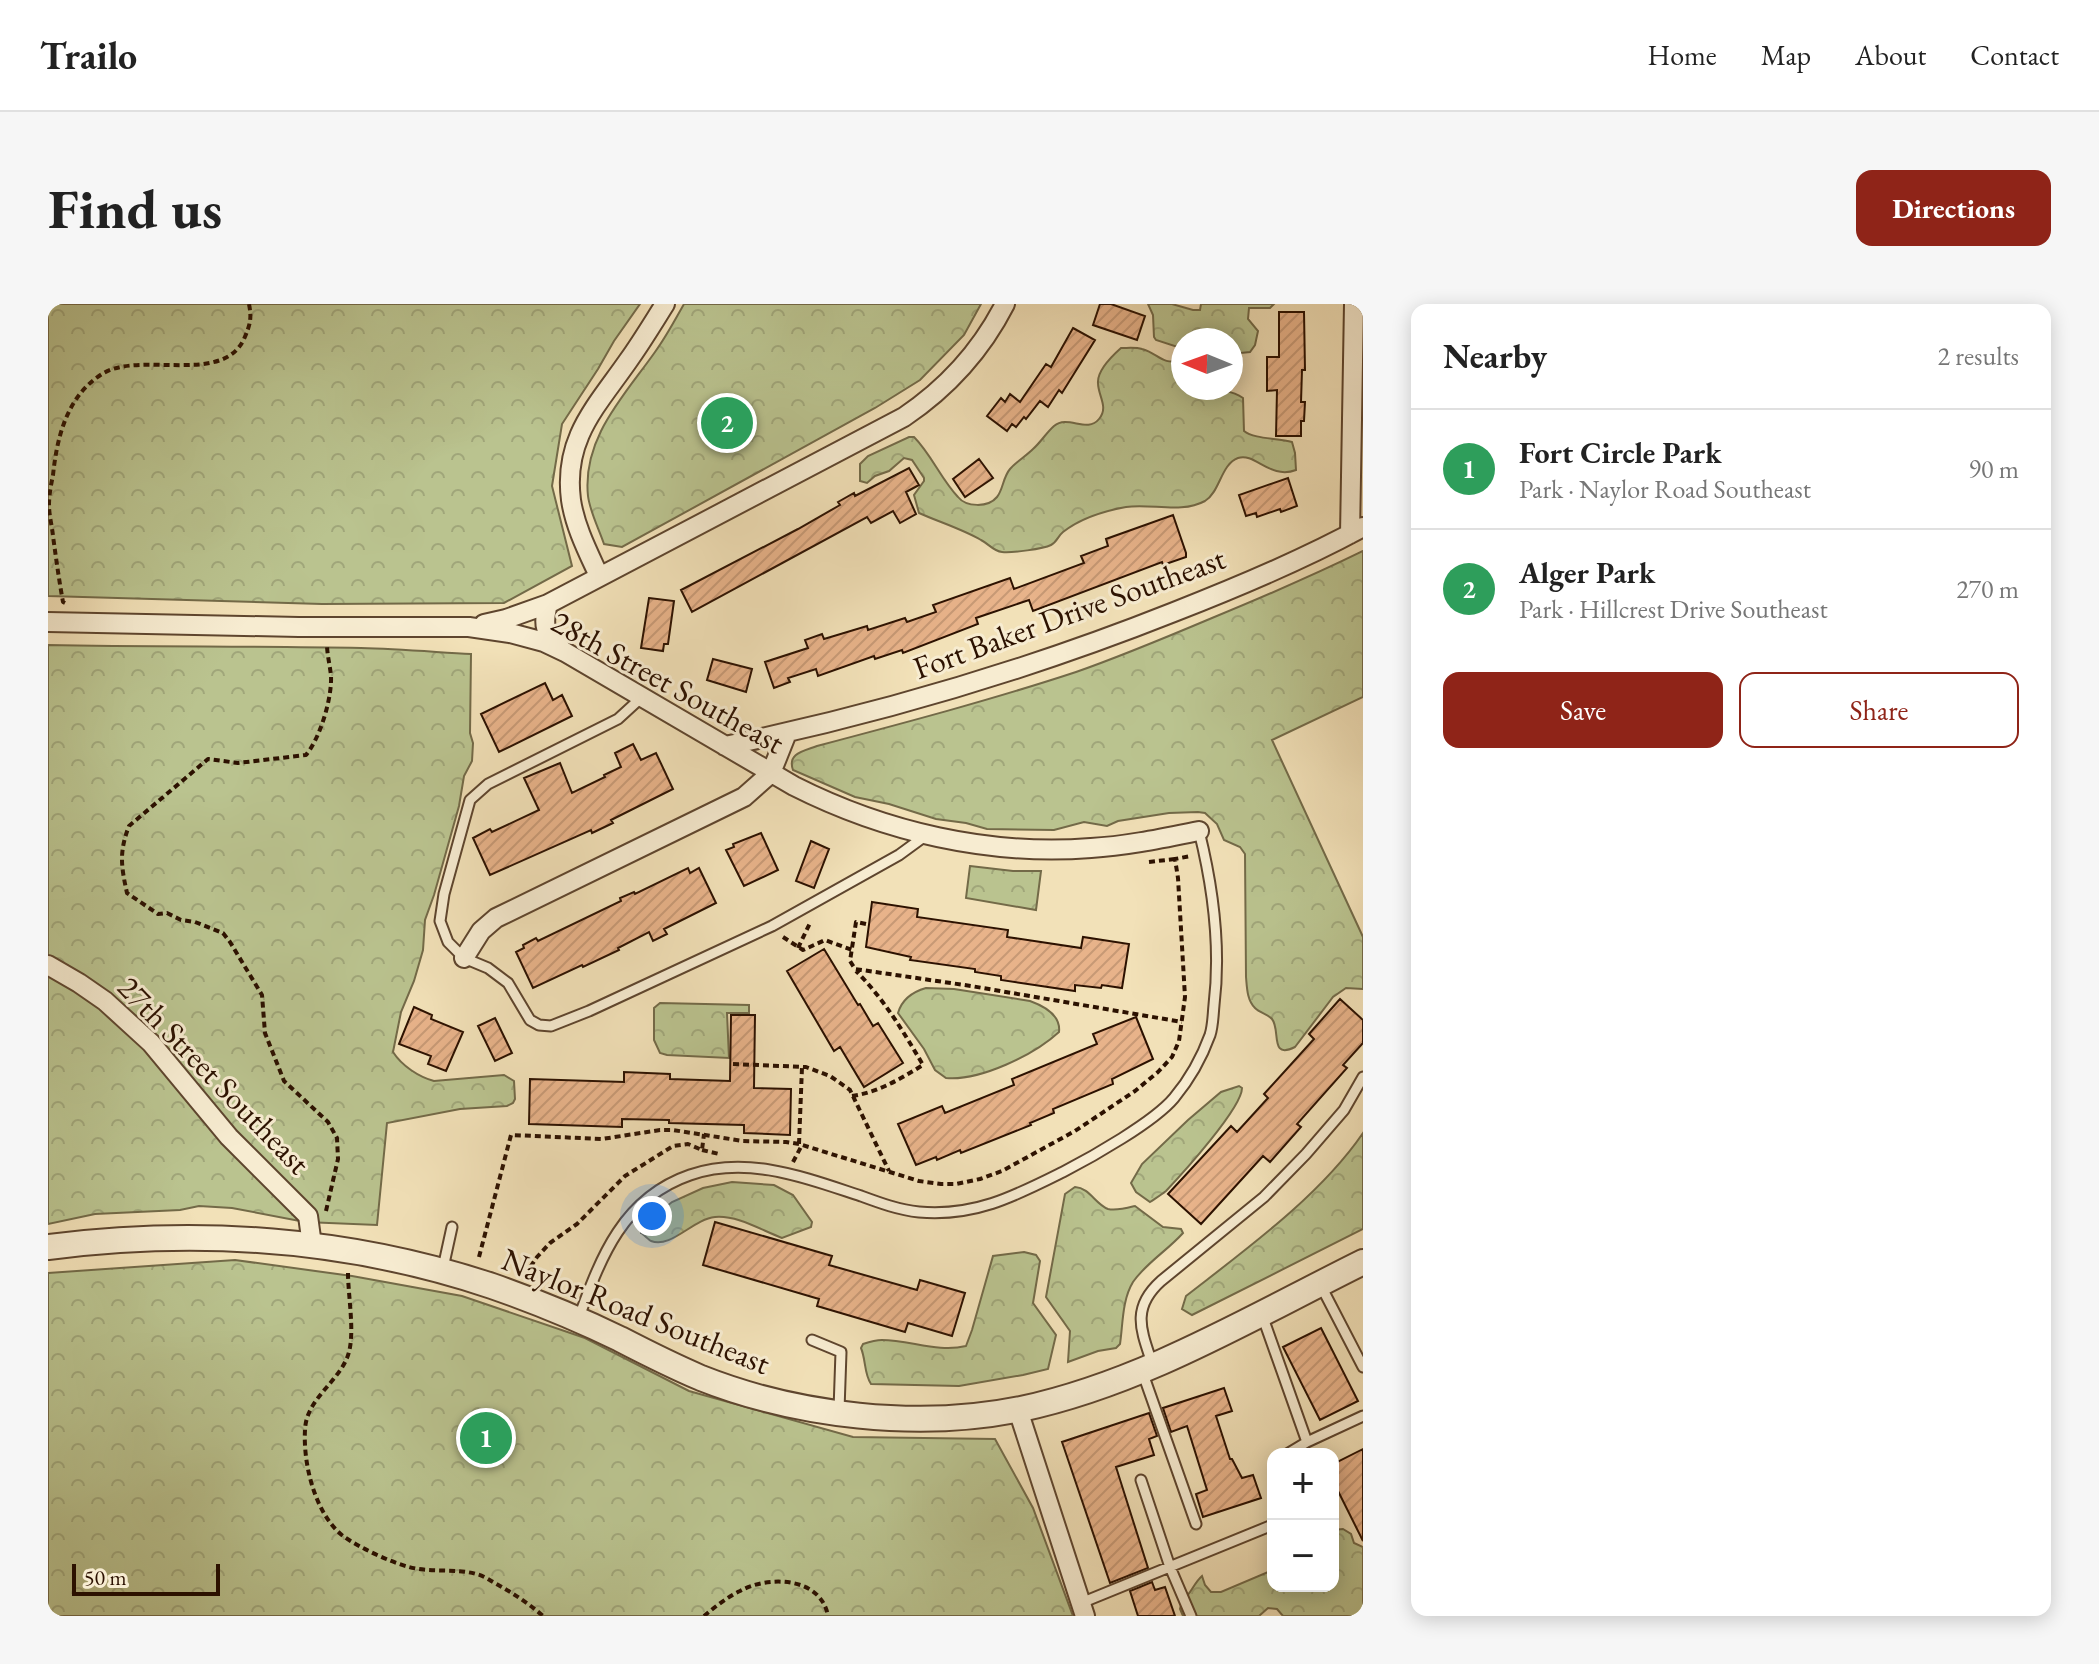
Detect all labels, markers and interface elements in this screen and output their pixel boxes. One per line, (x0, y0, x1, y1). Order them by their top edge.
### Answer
text: Trailo (40, 31, 137, 80)
text: Home (1647, 37, 1717, 73)
text: Map (1761, 37, 1811, 73)
text: About (1855, 37, 1926, 73)
text: Contact (1970, 37, 2059, 73)
button: Directions (1856, 170, 2051, 246)
text: Find us (48, 172, 222, 245)
north arrow (1171, 328, 1243, 400)
text: Nearby (1443, 334, 1547, 378)
text: 2 results (1938, 339, 2019, 373)
pin: 2 (701, 393, 753, 453)
text: Fort Circle Park (1519, 433, 1722, 472)
text: 1 (1462, 452, 1476, 486)
text: 90 m (1969, 452, 2019, 486)
text: Park · Naylor Road Southeast (1519, 472, 1811, 506)
street label: Fort Baker Drive Southeast (907, 537, 1231, 689)
text: Alger Park (1519, 553, 1655, 592)
text: 2 (1462, 572, 1476, 606)
text: 270 m (1956, 572, 2019, 606)
text: Park · Hillcrest Drive Southeast (1519, 592, 1828, 626)
street label: 28th Street Southeast (544, 601, 792, 763)
button: Save (1443, 672, 1723, 748)
button: Share (1739, 672, 2019, 748)
street label: 27th Street Southeast (109, 967, 319, 1183)
your location (632, 1196, 672, 1236)
street label: Naylor Road Southeast (496, 1238, 776, 1384)
pin: 1 (460, 1408, 512, 1468)
map controls (1267, 1448, 1339, 1592)
button: + (1267, 1448, 1339, 1520)
button: − (1267, 1520, 1339, 1592)
scale bar (72, 1560, 220, 1596)
text: 50 m (84, 1563, 127, 1592)

